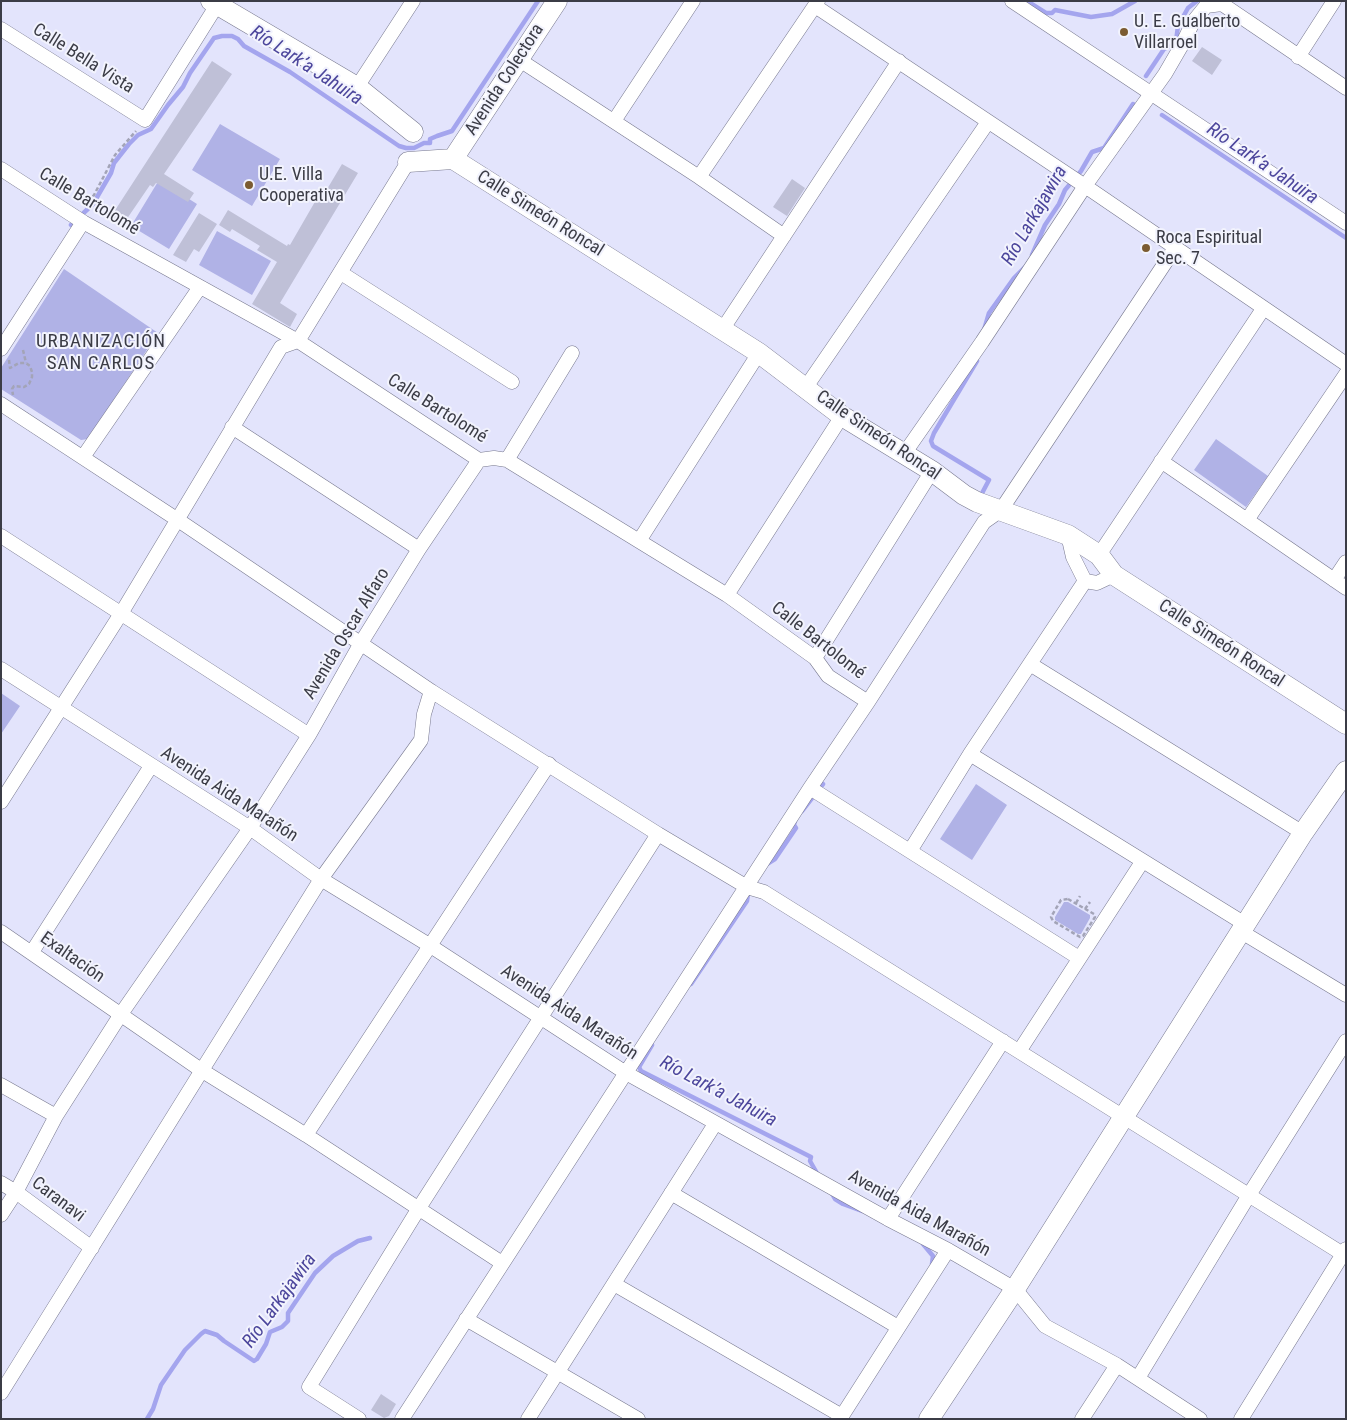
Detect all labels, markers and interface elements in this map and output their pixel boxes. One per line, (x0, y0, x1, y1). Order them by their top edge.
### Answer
place label: U. E. Gualberto Villarroel (1134, 11, 1240, 54)
street label: Calle Bella Vista (28, 19, 138, 99)
street label: Avenida Colectora (461, 20, 549, 140)
water label: Río Lark’a Jahuira (246, 21, 366, 111)
marker: U. E. Gualberto Villarroel (1118, 26, 1130, 38)
water label: Río Lark’a Jahuira (1202, 118, 1322, 210)
water label: Río Larkajawira (997, 162, 1073, 270)
street label: Calle Bartolomé (35, 164, 143, 240)
place label: U.E. Villa Cooperativa (259, 164, 344, 206)
street label: Calle Simeón Roncal (473, 166, 607, 262)
marker: U.E. Villa Cooperativa (243, 179, 255, 191)
place label: Roca Espiritual Sec. 7 (1156, 227, 1262, 270)
marker: Roca Espiritual Sec. 7 (1140, 242, 1152, 254)
district label: URBANIZACIÓN SAN CARLOS (34, 331, 168, 375)
street label: Calle Bartolomé (383, 370, 491, 448)
street label: Calle Simeón Roncal (812, 386, 944, 486)
street label: Avenida Oscar Alfaro (299, 564, 395, 704)
street label: Calle Simeón Roncal (1154, 595, 1288, 693)
street label: Calle Bartolomé (767, 598, 869, 684)
street label: Avenida Aida Marañón (156, 743, 302, 847)
street label: Exaltación (36, 928, 108, 988)
street label: Avenida Aida Marañón (496, 961, 642, 1065)
water label: Río Lark’a Jahuira (656, 1052, 780, 1132)
street label: Avenida Aida Marañón (844, 1166, 994, 1262)
street label: Caranavi (27, 1173, 89, 1227)
water label: Río Larkajawira (238, 1249, 322, 1353)

